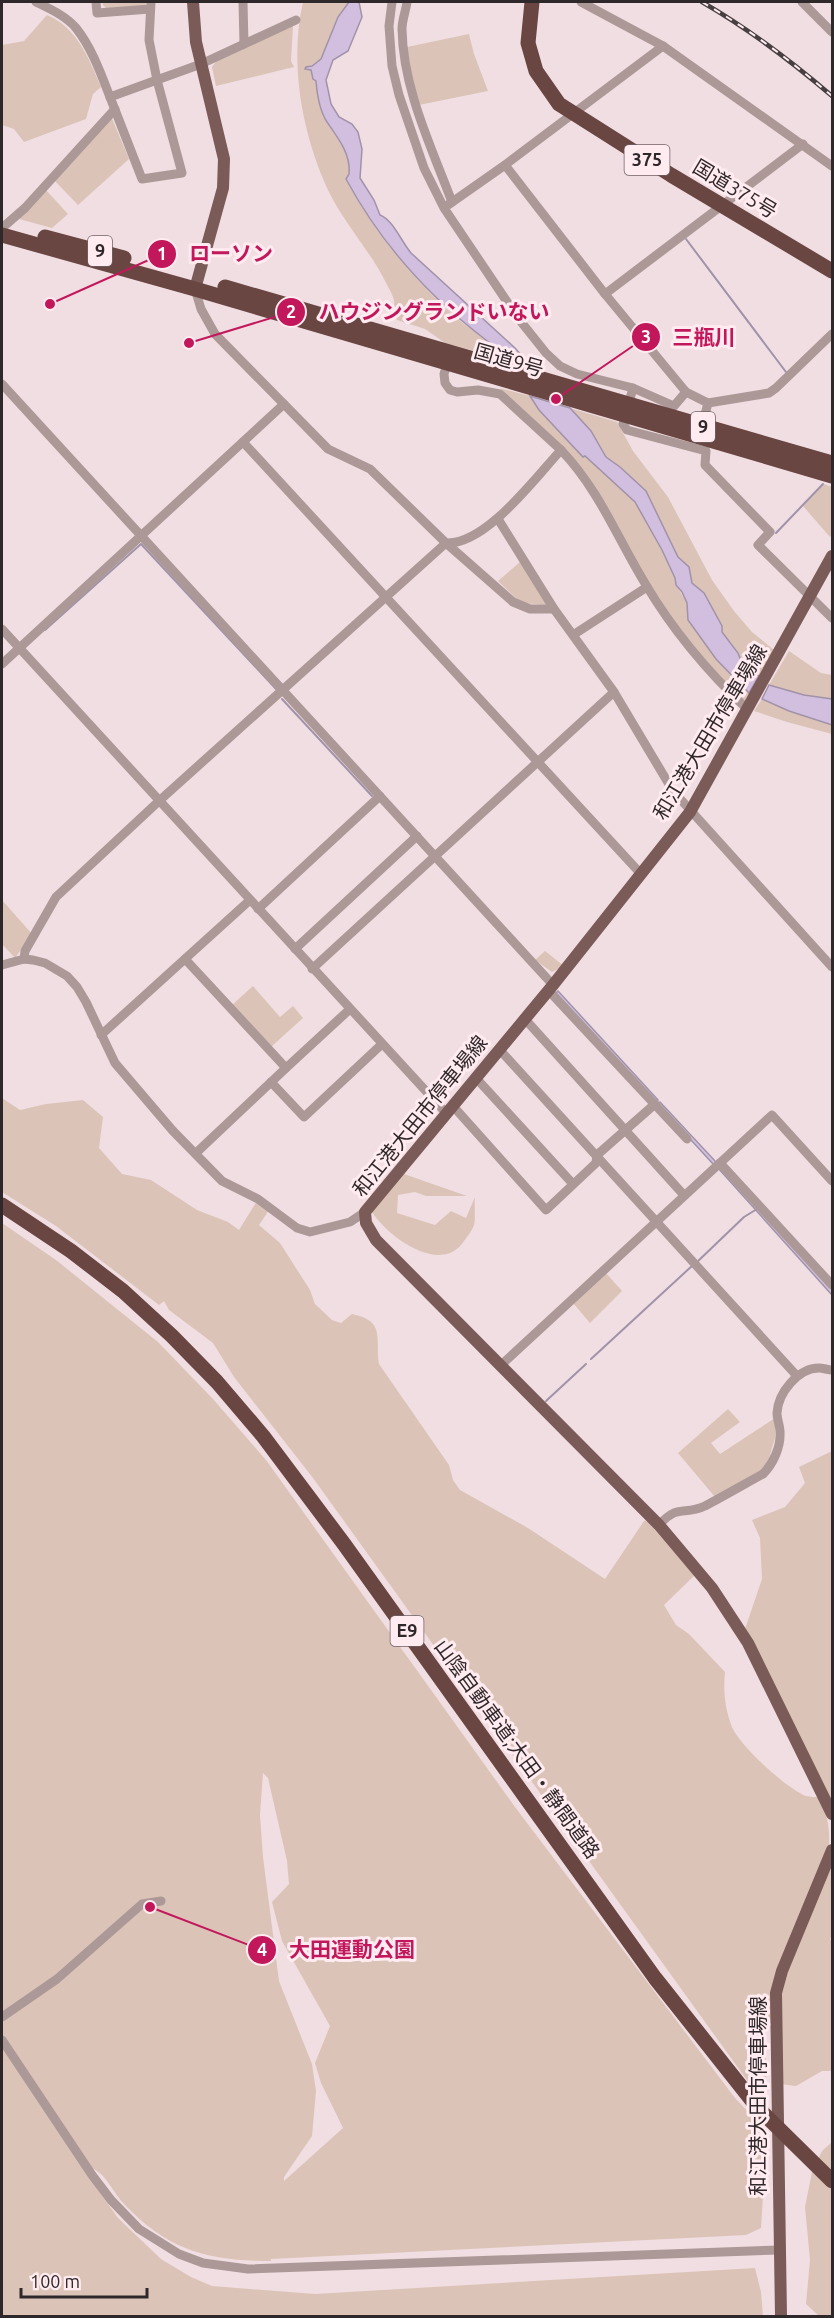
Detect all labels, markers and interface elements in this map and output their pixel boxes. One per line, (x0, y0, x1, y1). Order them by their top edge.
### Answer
road number: 375 (624, 145, 670, 175)
street label: 国道375号 (689, 155, 781, 223)
callout: ローソン (147, 234, 285, 273)
road number: 9 (88, 236, 112, 266)
text: ローソン (189, 241, 273, 265)
text: 1 (157, 243, 167, 263)
callout: ハウジングランドいない (276, 292, 561, 331)
text: ハウジングランドいない (319, 299, 550, 323)
text: 2 (286, 301, 296, 321)
callout: 三瓶川 (631, 318, 748, 357)
text: 三瓶川 (673, 325, 736, 349)
text: 3 (641, 326, 651, 346)
street label: 国道9号 (472, 339, 547, 380)
road number: 9 (691, 412, 715, 442)
street label: 和江港大田市停車場線 (648, 640, 771, 823)
street label: 和江港大田市停車場線 (348, 1031, 491, 1201)
road number: E9 (390, 1616, 424, 1646)
street label: 山陰自動車道;大田・静間道路 (430, 1635, 605, 1863)
callout: 大田運動公園 (247, 1930, 427, 1969)
text: 大田運動公園 (289, 1937, 415, 1961)
text: 4 (257, 1939, 267, 1959)
street label: 和江港大田市停車場線 (746, 1996, 769, 2196)
scale bar (21, 2261, 147, 2299)
text: 100 m (30, 2271, 80, 2291)

